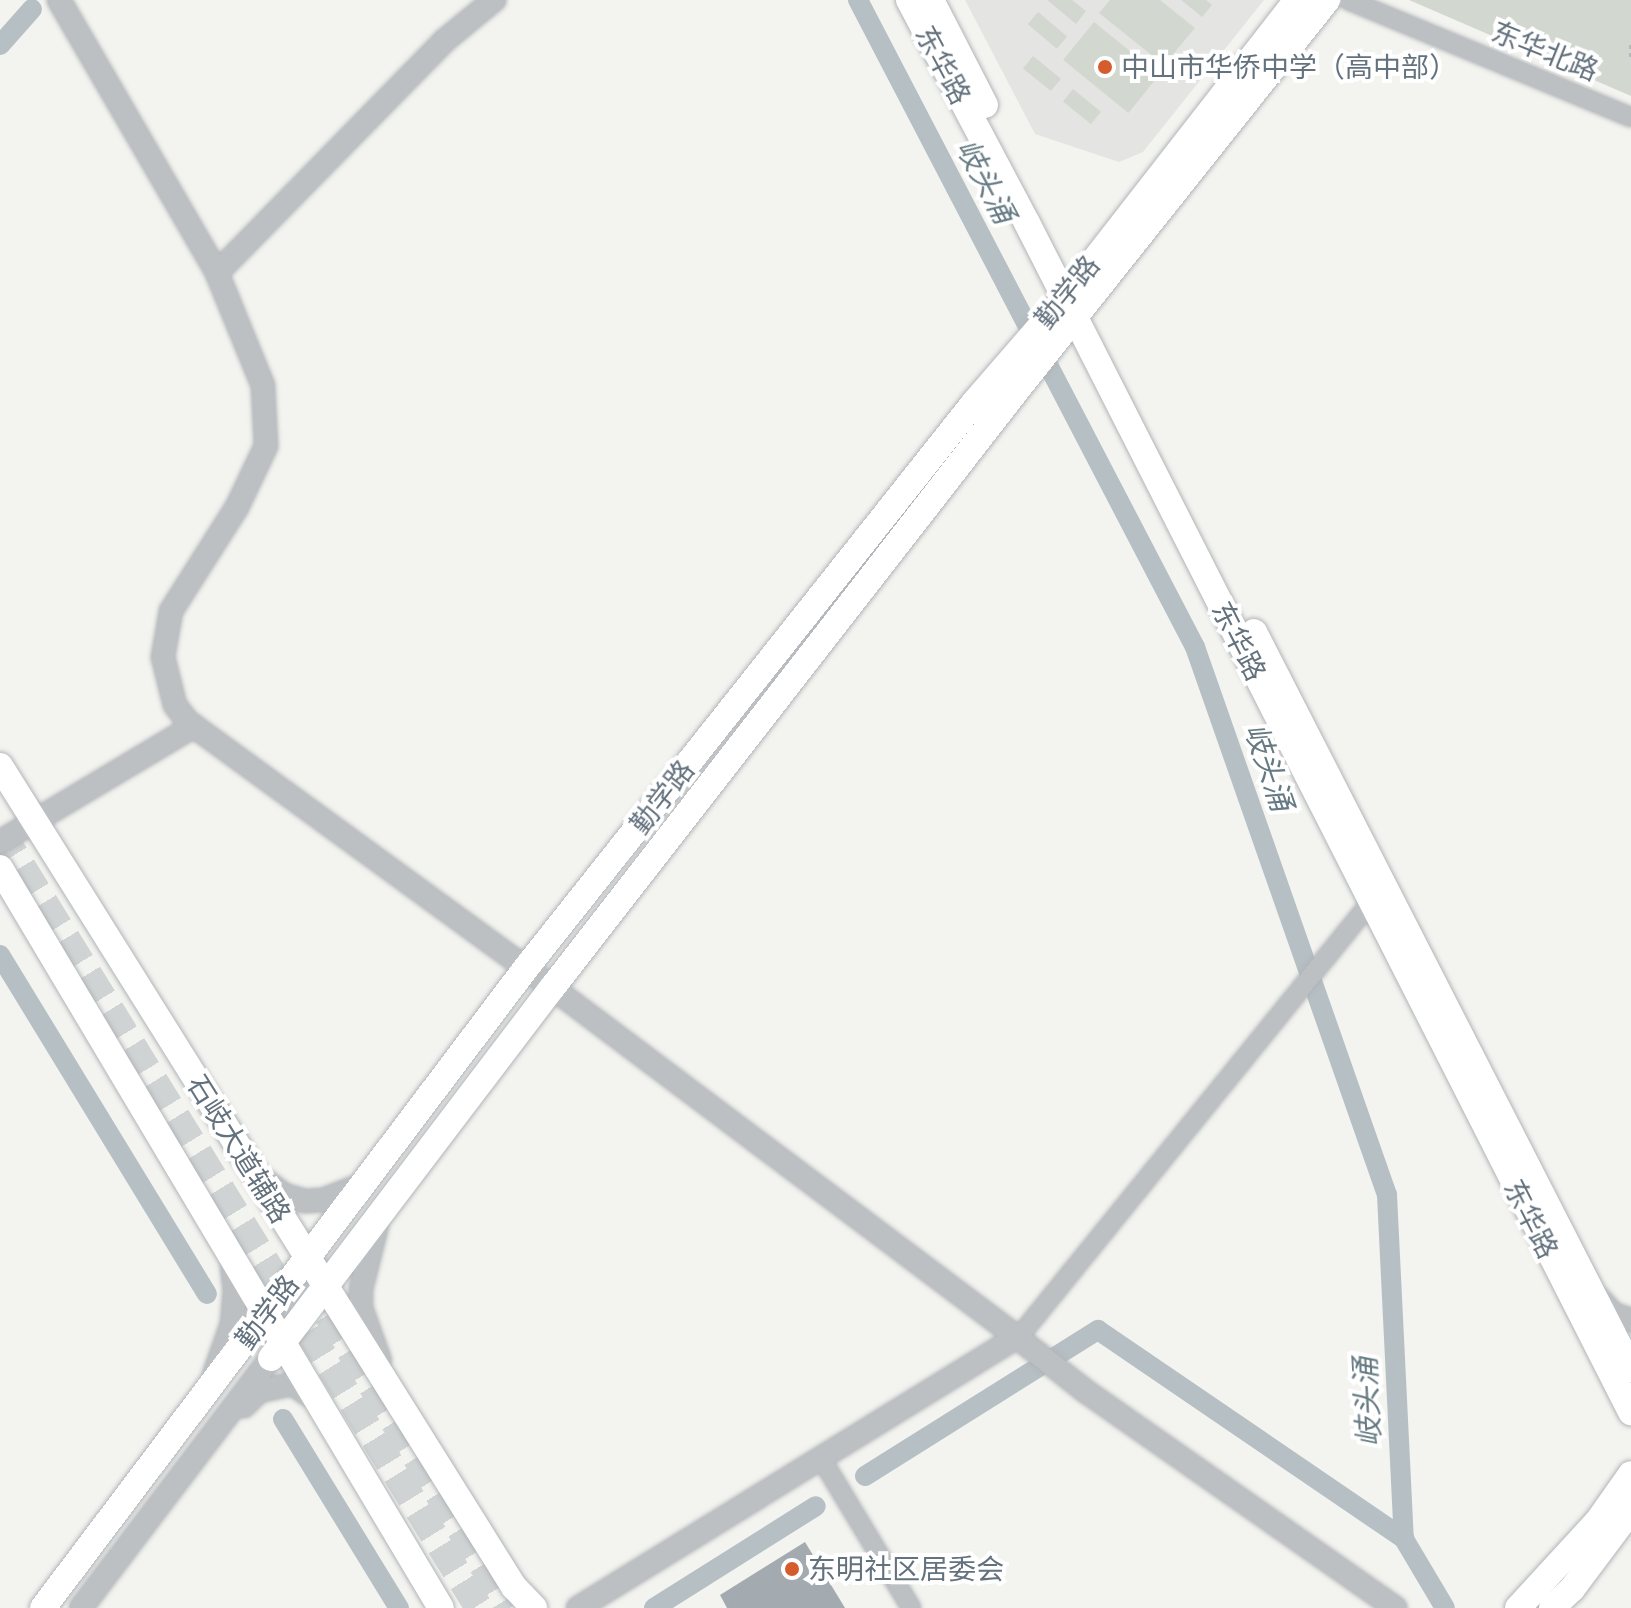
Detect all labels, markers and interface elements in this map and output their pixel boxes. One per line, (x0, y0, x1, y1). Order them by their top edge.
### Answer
street label: 东华北路 (1487, 14, 1603, 88)
street label: 东华路 (908, 20, 978, 110)
place label: 中山市华侨中学（高中部） (1121, 50, 1457, 84)
marker: 中山市华侨中学（高中部） (1096, 58, 1114, 76)
water label: 岐头涌 (949, 133, 1023, 229)
street label: 勤学路 (1028, 249, 1106, 335)
street label: 东华路 (1205, 596, 1273, 686)
water label: 岐头涌 (1237, 719, 1301, 815)
street label: 勤学路 (623, 754, 701, 840)
street label: 石岐大道辅路 (180, 1069, 298, 1229)
street label: 东华路 (1497, 1174, 1565, 1264)
street label: 勤学路 (228, 1268, 306, 1356)
water label: 岐头涌 (1347, 1356, 1387, 1448)
place label: 东明社区居委会 (808, 1552, 1004, 1586)
marker: 东明社区居委会 (783, 1560, 801, 1578)

